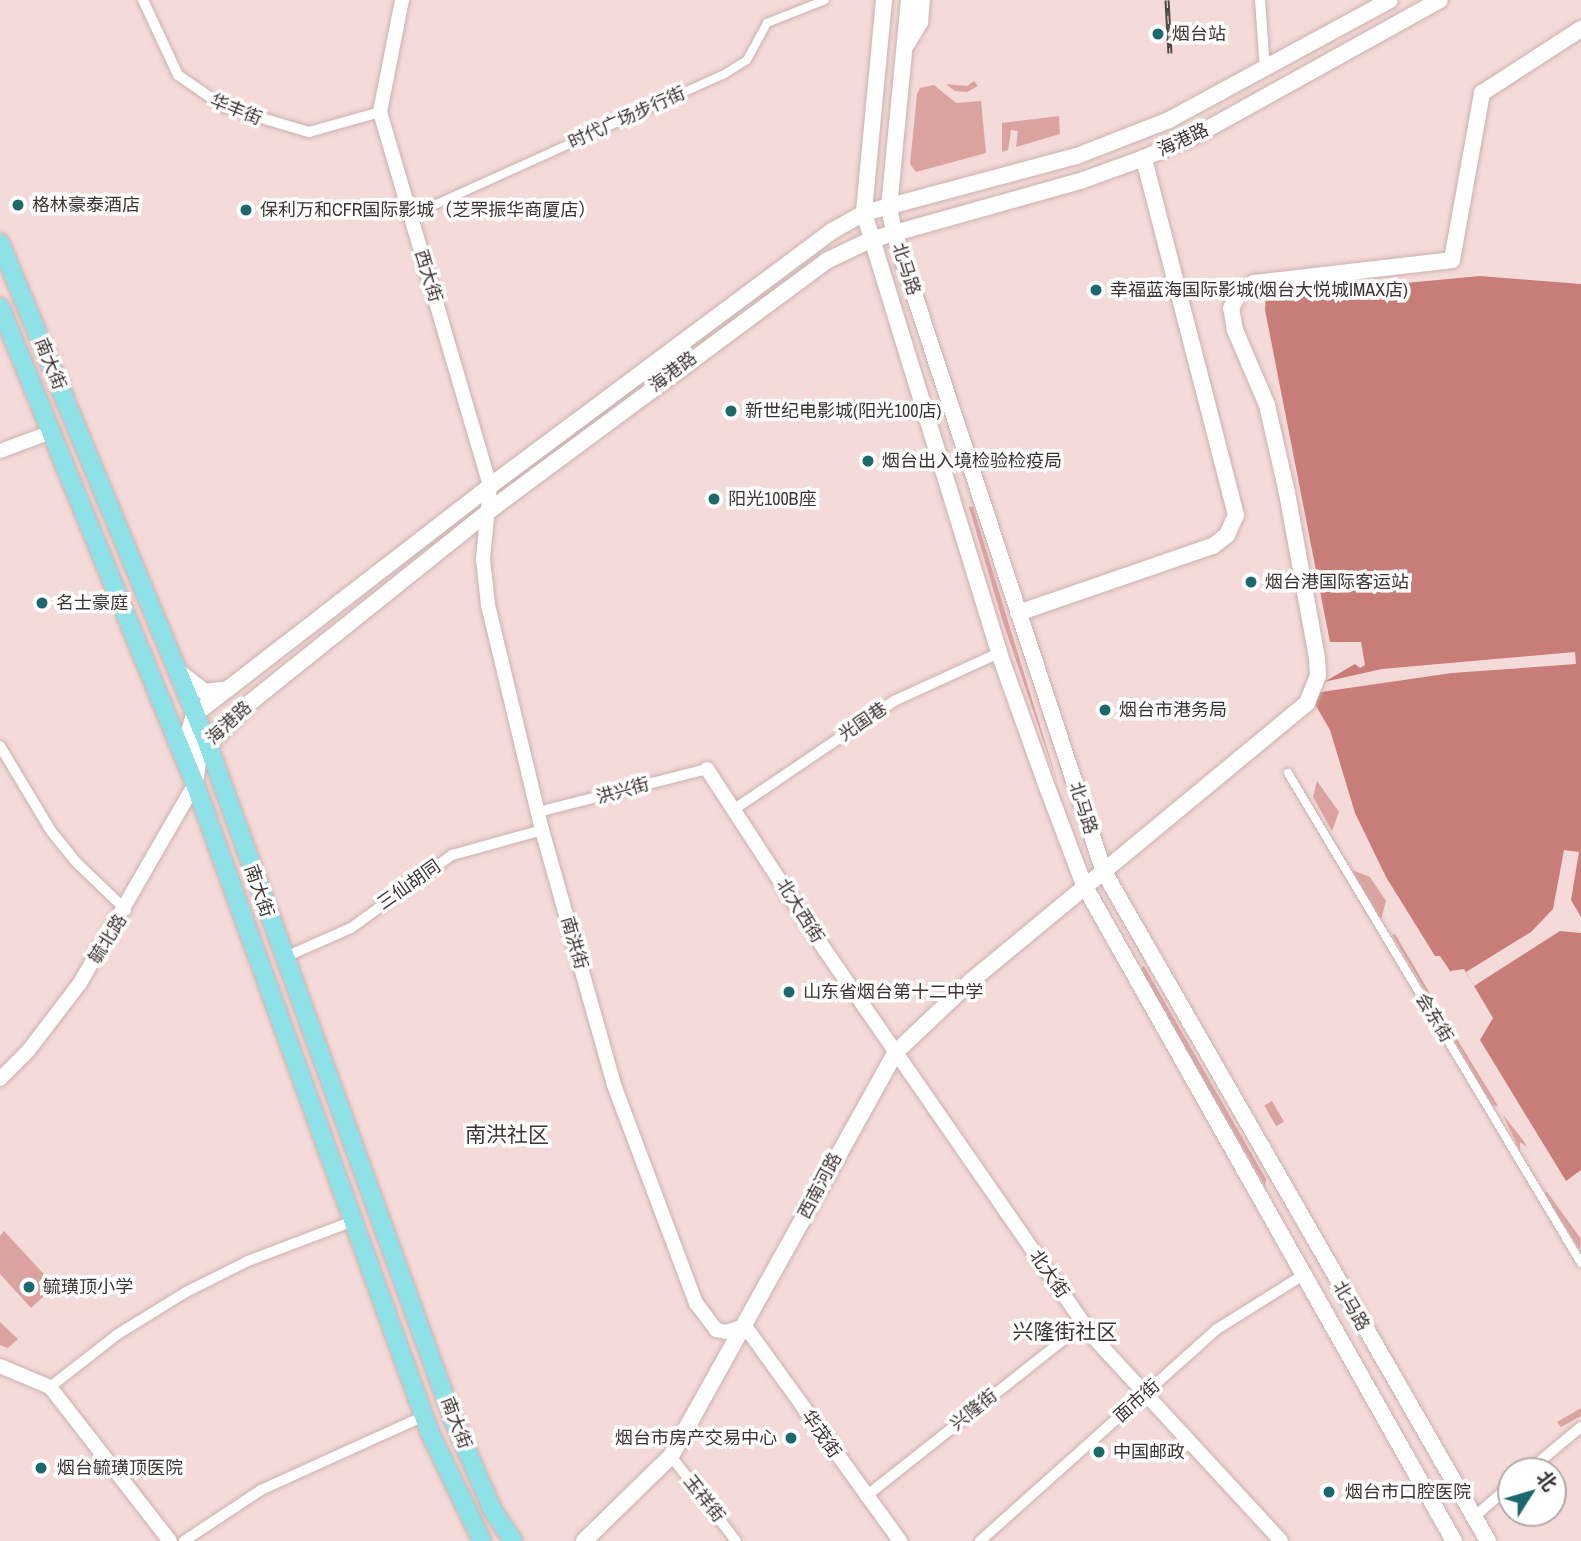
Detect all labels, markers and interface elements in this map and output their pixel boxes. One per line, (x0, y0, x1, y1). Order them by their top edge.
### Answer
place label: 烟台站 (1172, 23, 1226, 45)
marker: 烟台站 (1150, 26, 1166, 42)
street label: 时代广场步行街 (565, 83, 689, 153)
street label: 华丰街 (207, 90, 265, 130)
street label: 海港路 (1154, 119, 1212, 161)
place label: 格林豪泰酒店 (32, 194, 140, 216)
marker: 格林豪泰酒店 (10, 197, 26, 213)
place label: 保利万和CFR国际影城（芝罘振华商厦店） (260, 199, 596, 221)
marker: 保利万和CFR国际影城（芝罘振华商厦店） (238, 202, 254, 218)
street label: 北马路 (887, 240, 925, 298)
street label: 西大街 (410, 247, 446, 305)
place label: 幸福蓝海国际影城(烟台大悦城IMAX店) (1110, 279, 1408, 301)
marker: 幸福蓝海国际影城(烟台大悦城IMAX店) (1088, 282, 1104, 298)
street label: 南大街 (30, 335, 70, 393)
street label: 海港路 (645, 347, 701, 397)
place label: 新世纪电影城(阳光100店) (745, 400, 941, 422)
marker: 新世纪电影城(阳光100店) (723, 403, 739, 419)
place label: 烟台出入境检验检疫局 (882, 450, 1062, 472)
marker: 烟台出入境检验检疫局 (860, 453, 876, 469)
place label: 阳光100B座 (728, 488, 816, 510)
marker: 阳光100B座 (706, 491, 722, 507)
place label: 烟台港国际客运站 (1265, 571, 1409, 593)
marker: 烟台港国际客运站 (1243, 574, 1259, 590)
place label: 名士豪庭 (56, 592, 128, 614)
marker: 名士豪庭 (34, 595, 50, 611)
street label: 海港路 (202, 697, 256, 749)
street label: 光国巷 (835, 698, 891, 746)
place label: 烟台市港务局 (1119, 699, 1227, 721)
marker: 烟台市港务局 (1097, 702, 1113, 718)
street label: 洪兴街 (594, 774, 652, 808)
street label: 北马路 (1064, 779, 1102, 837)
street label: 三仙胡同 (373, 856, 445, 914)
street label: 南大街 (240, 862, 278, 920)
street label: 北大西街 (772, 875, 828, 947)
street label: 毓北路 (85, 910, 131, 968)
street label: 南洪街 (556, 914, 592, 972)
place label: 山东省烟台第十二中学 (803, 981, 983, 1003)
marker: 山东省烟台第十二中学 (781, 984, 797, 1000)
street label: 会东街 (1411, 989, 1457, 1047)
district label: 南洪社区 (465, 1122, 549, 1148)
street label: 西南河路 (794, 1149, 846, 1223)
street label: 北大街 (1025, 1246, 1073, 1302)
place label: 毓璜顶小学 (43, 1276, 133, 1298)
street label: 北马路 (1328, 1277, 1374, 1335)
marker: 毓璜顶小学 (21, 1279, 37, 1295)
district label: 兴隆街社区 (1013, 1319, 1117, 1345)
street label: 面市街 (1110, 1375, 1164, 1427)
street label: 兴隆街 (946, 1385, 1002, 1435)
street label: 南大街 (436, 1394, 476, 1452)
street label: 华茂街 (797, 1406, 845, 1462)
place label: 烟台市房产交易中心 (615, 1427, 777, 1449)
marker: 烟台市房产交易中心 (783, 1430, 799, 1446)
place label: 中国邮政 (1113, 1441, 1185, 1463)
marker: 中国邮政 (1091, 1444, 1107, 1460)
place label: 烟台毓璜顶医院 (57, 1457, 183, 1479)
north arrow (1497, 1457, 1567, 1527)
marker: 烟台毓璜顶医院 (31, 1458, 51, 1478)
text: 北 (1531, 1465, 1563, 1496)
street label: 玉祥街 (679, 1471, 729, 1527)
place label: 烟台市口腔医院 (1345, 1481, 1471, 1503)
marker: 烟台市口腔医院 (1319, 1482, 1339, 1502)

